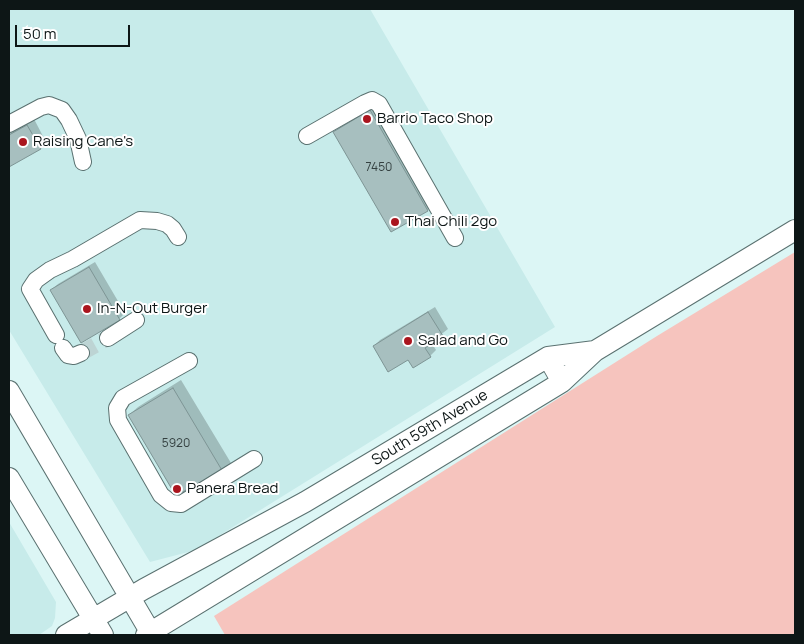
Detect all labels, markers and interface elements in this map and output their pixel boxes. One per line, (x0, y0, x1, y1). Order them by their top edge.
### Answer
scale bar (18, 15, 132, 47)
text: 50 m (23, 23, 57, 44)
place label: Barrio Taco Shop (377, 110, 493, 128)
marker: Barrio Taco Shop (361, 113, 373, 125)
place label: Raising Cane's (33, 133, 133, 151)
marker: Raising Cane's (17, 136, 29, 148)
house number: 7450 (366, 161, 392, 175)
place label: Thai Chili 2go (405, 213, 497, 231)
marker: Thai Chili 2go (389, 216, 401, 228)
place label: In-N-Out Burger (97, 300, 207, 318)
marker: In-N-Out Burger (81, 303, 93, 315)
place label: Salad and Go (418, 332, 508, 350)
marker: Salad and Go (402, 335, 414, 347)
street label: South 59th Avenue (369, 386, 491, 470)
house number: 5920 (162, 437, 190, 451)
place label: Panera Bread (187, 480, 278, 498)
marker: Panera Bread (171, 483, 183, 495)

